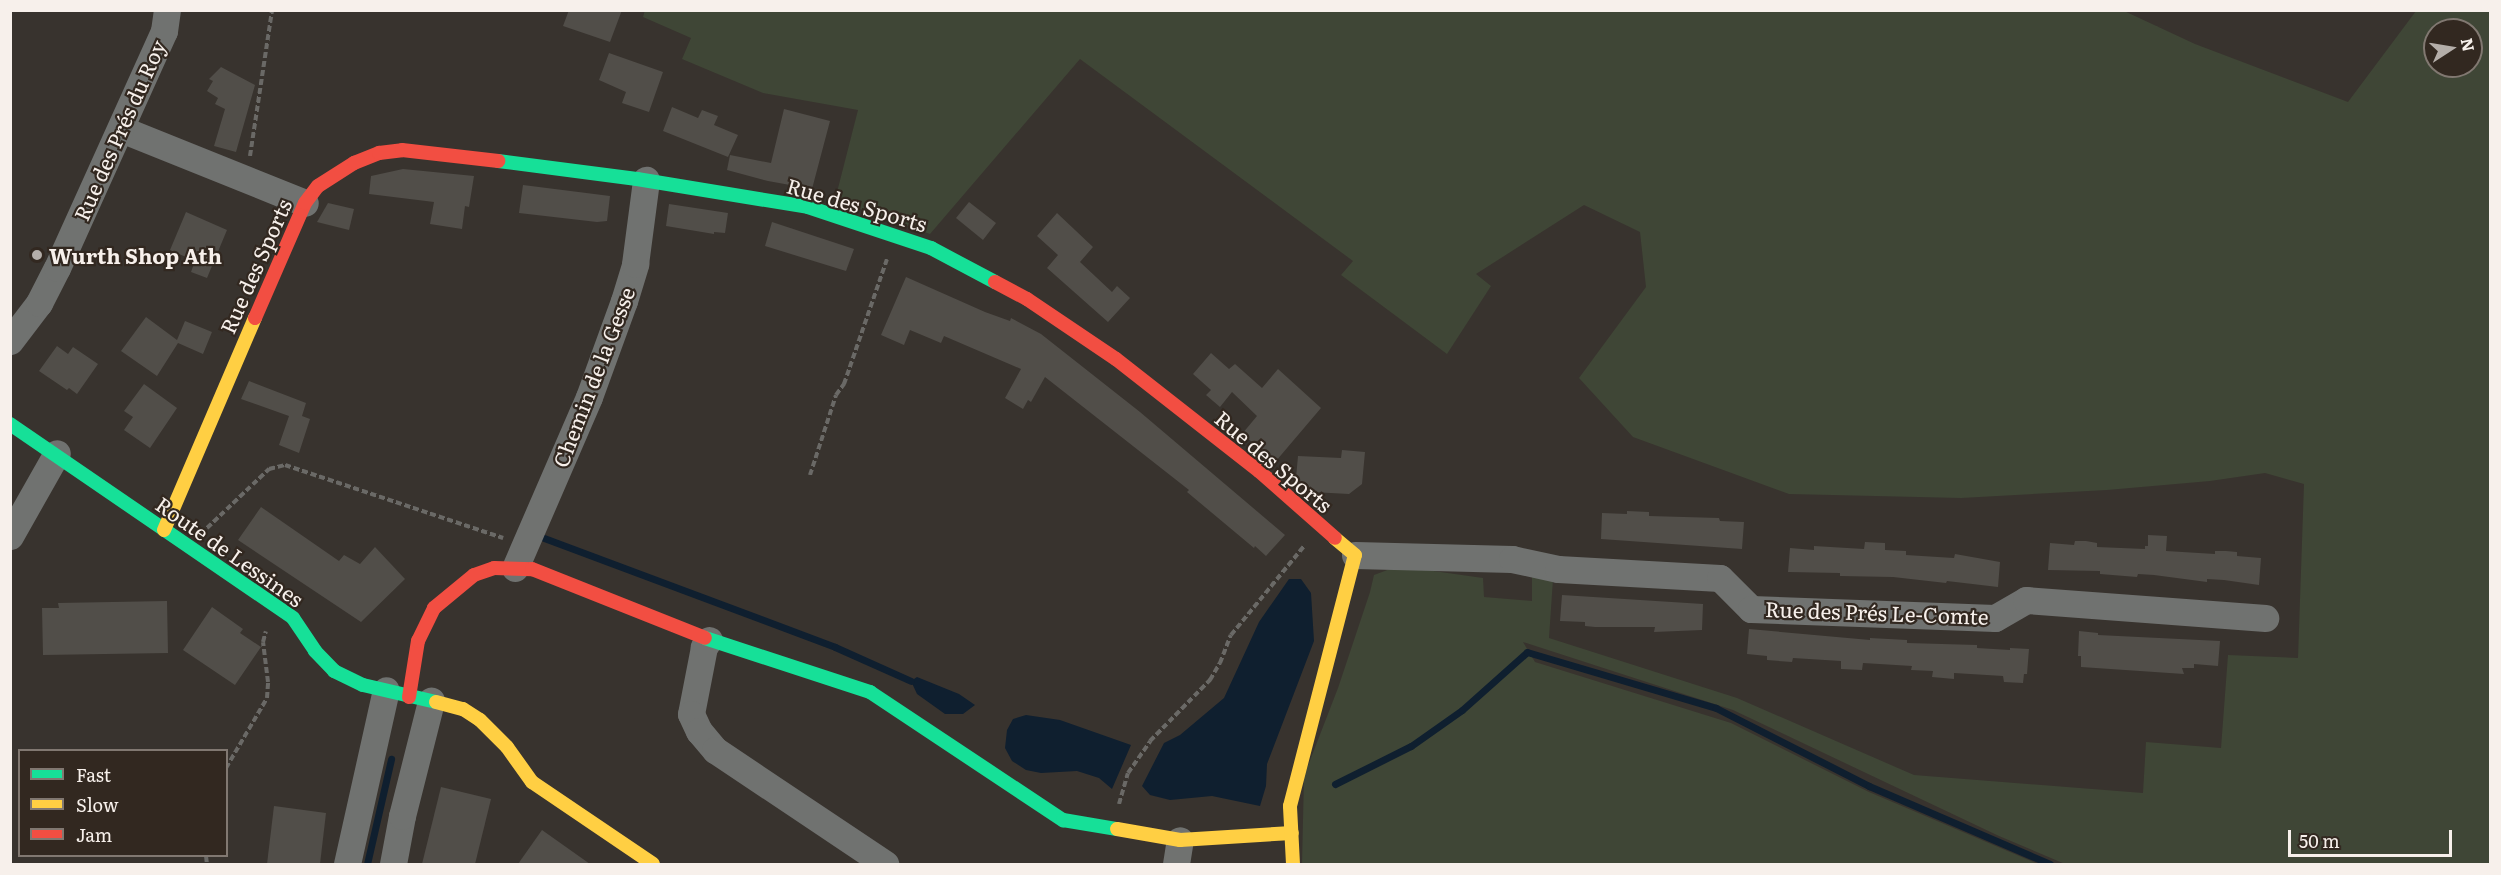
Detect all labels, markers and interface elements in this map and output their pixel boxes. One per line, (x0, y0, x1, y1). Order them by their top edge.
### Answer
north arrow (2423, 18, 2483, 78)
street label: Rue des Prés du Roy (68, 36, 170, 224)
text: N (2456, 36, 2482, 54)
street label: Rue des Sports (784, 172, 930, 236)
street label: Rue des Sports (214, 195, 296, 337)
place label: Wurth Shop Ath (49, 242, 222, 268)
marker: Wurth Shop Ath (30, 248, 44, 262)
street label: Chemin de la Gesse (547, 283, 639, 471)
street label: Rue des Sports (1210, 405, 1338, 517)
street label: Route de Lessines (151, 491, 309, 611)
street label: Rue des Prés Le-Comte (1765, 596, 1989, 628)
legend (18, 749, 228, 857)
text: Fast (76, 761, 111, 788)
text: Slow (76, 791, 118, 818)
scale bar (2291, 818, 2454, 856)
text: Jam (76, 821, 112, 848)
text: 50 m (2299, 827, 2340, 854)

